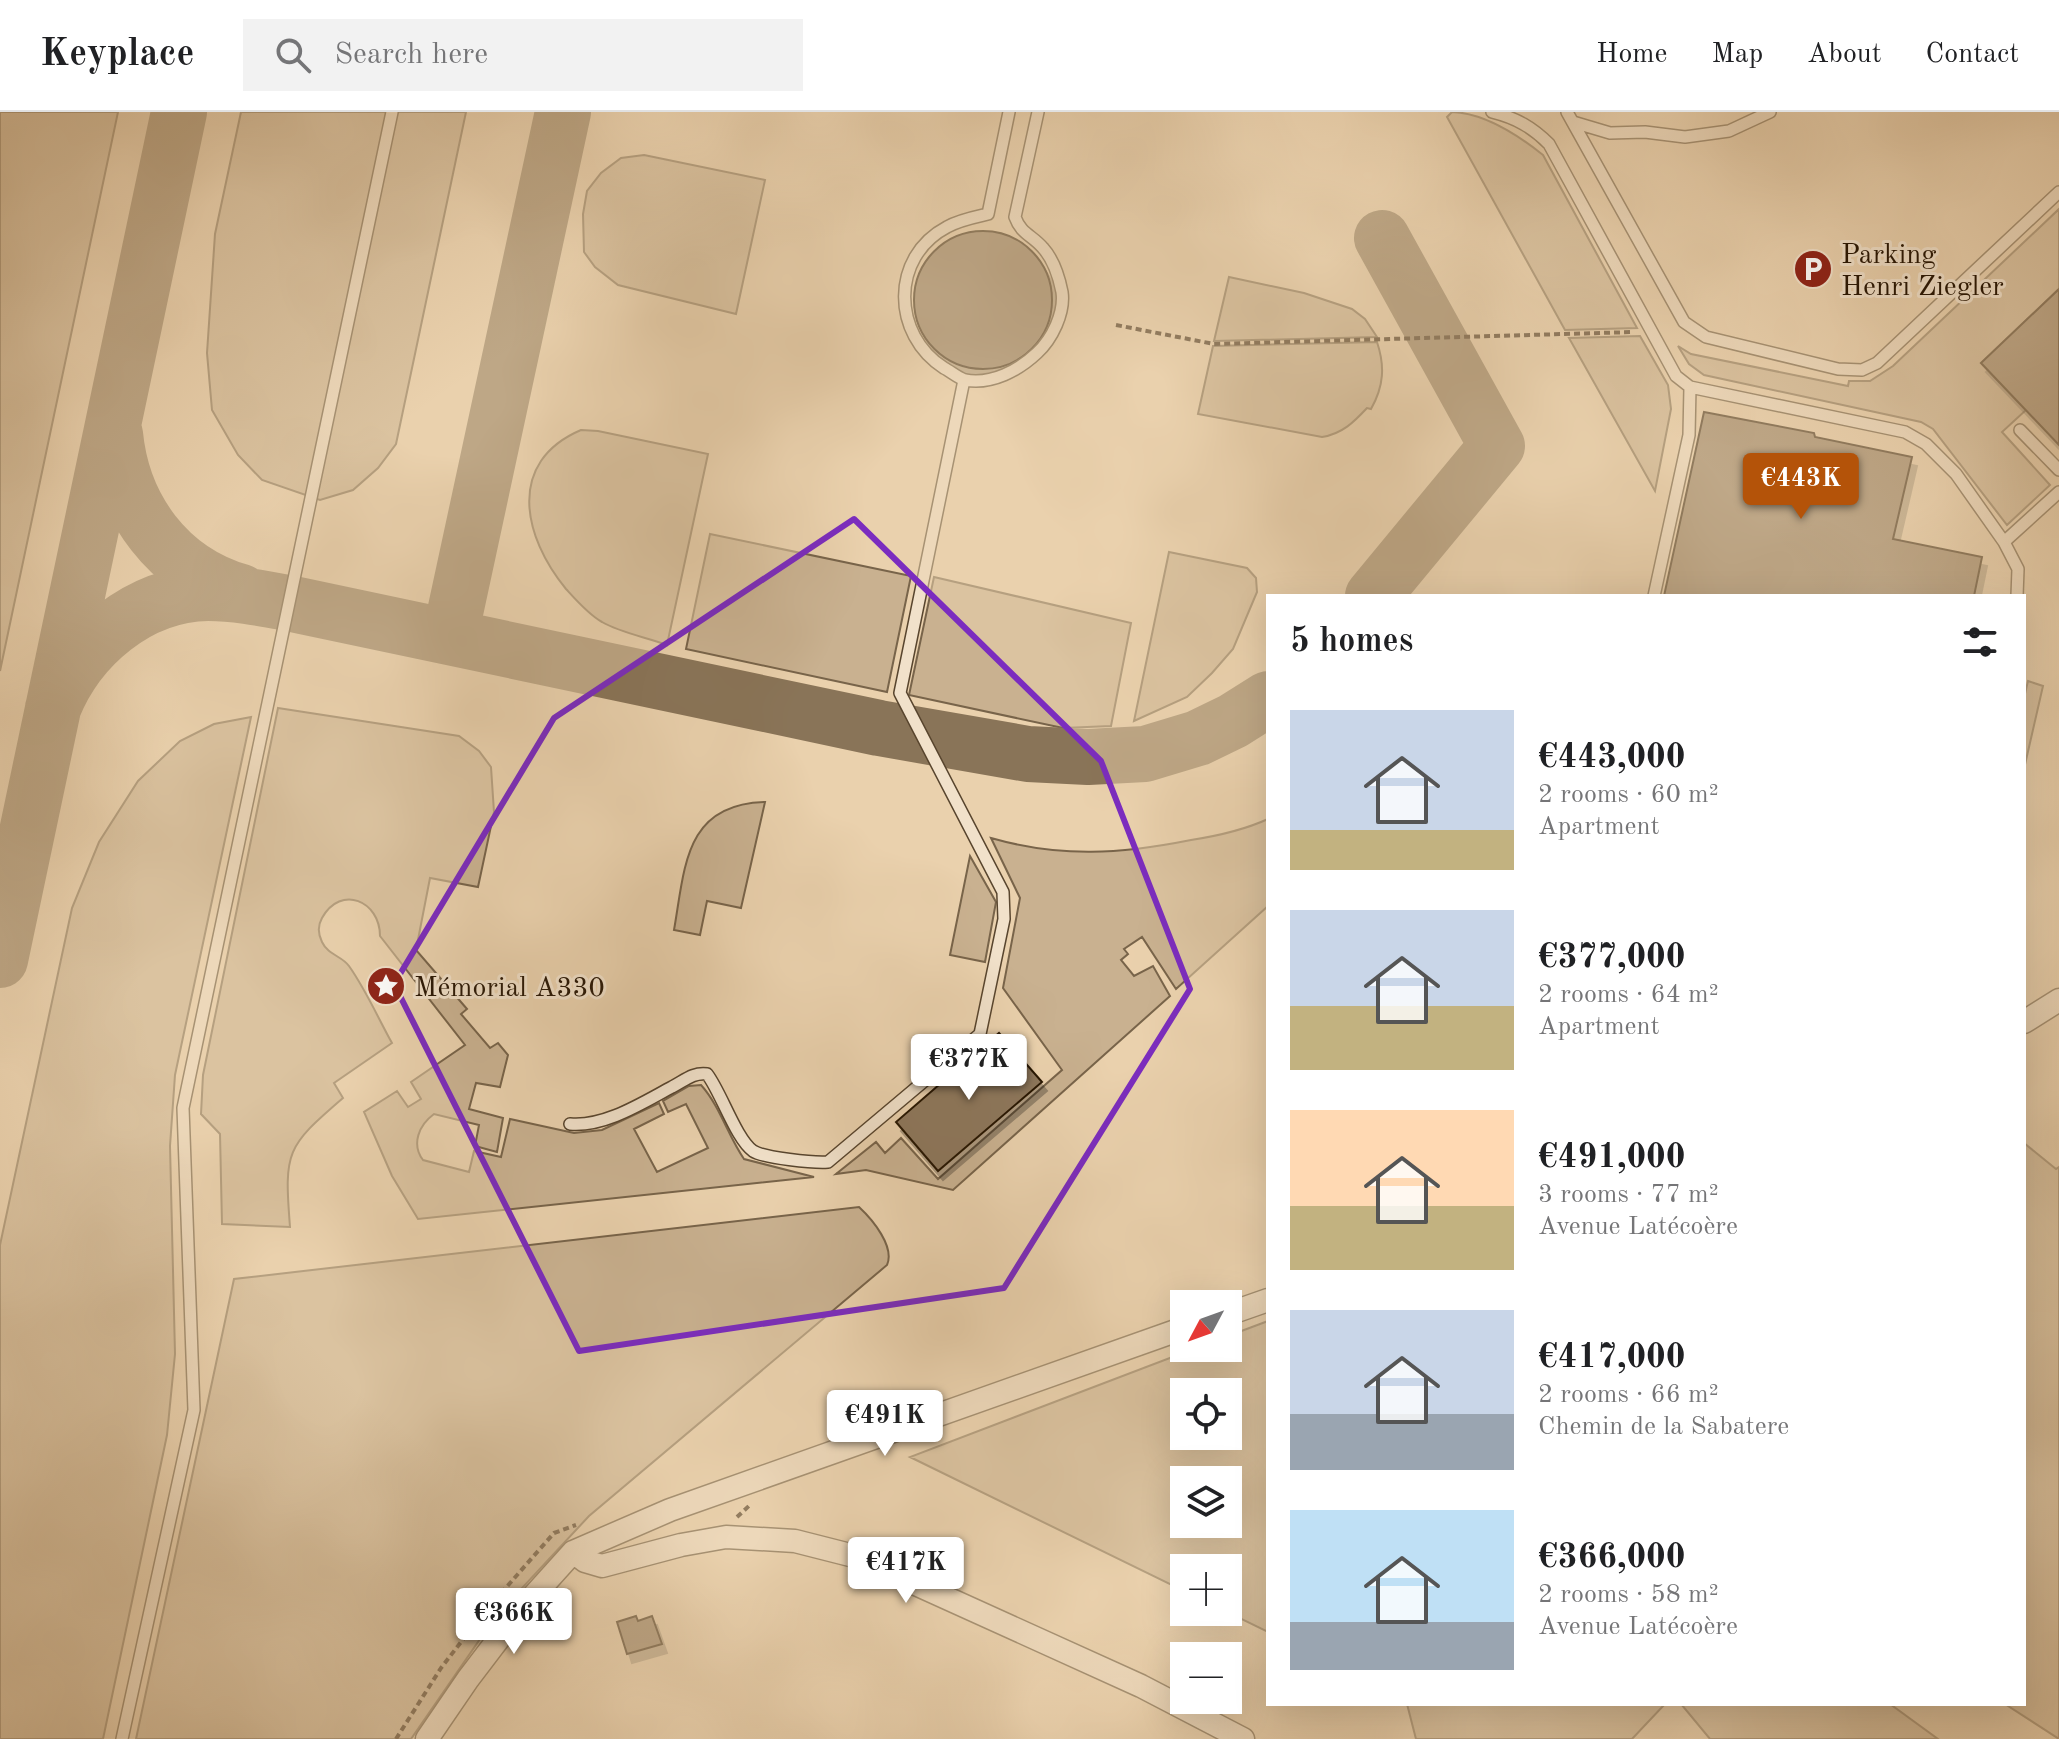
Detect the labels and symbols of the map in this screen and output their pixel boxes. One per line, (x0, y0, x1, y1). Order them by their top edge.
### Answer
place label: Parking Henri Ziegler (1841, 242, 2004, 302)
parking icon: Parking Henri Ziegler (1792, 248, 1834, 290)
pin: €443K (1745, 453, 1857, 521)
place icon: Mémorial A330 (365, 965, 407, 1007)
place label: Mémorial A330 (414, 975, 605, 1003)
pin: €377K (913, 1034, 1025, 1102)
north arrow (1170, 1290, 1242, 1362)
pin: €491K (829, 1390, 941, 1458)
pin: €417K (850, 1537, 962, 1605)
pin: €366K (458, 1588, 570, 1656)

